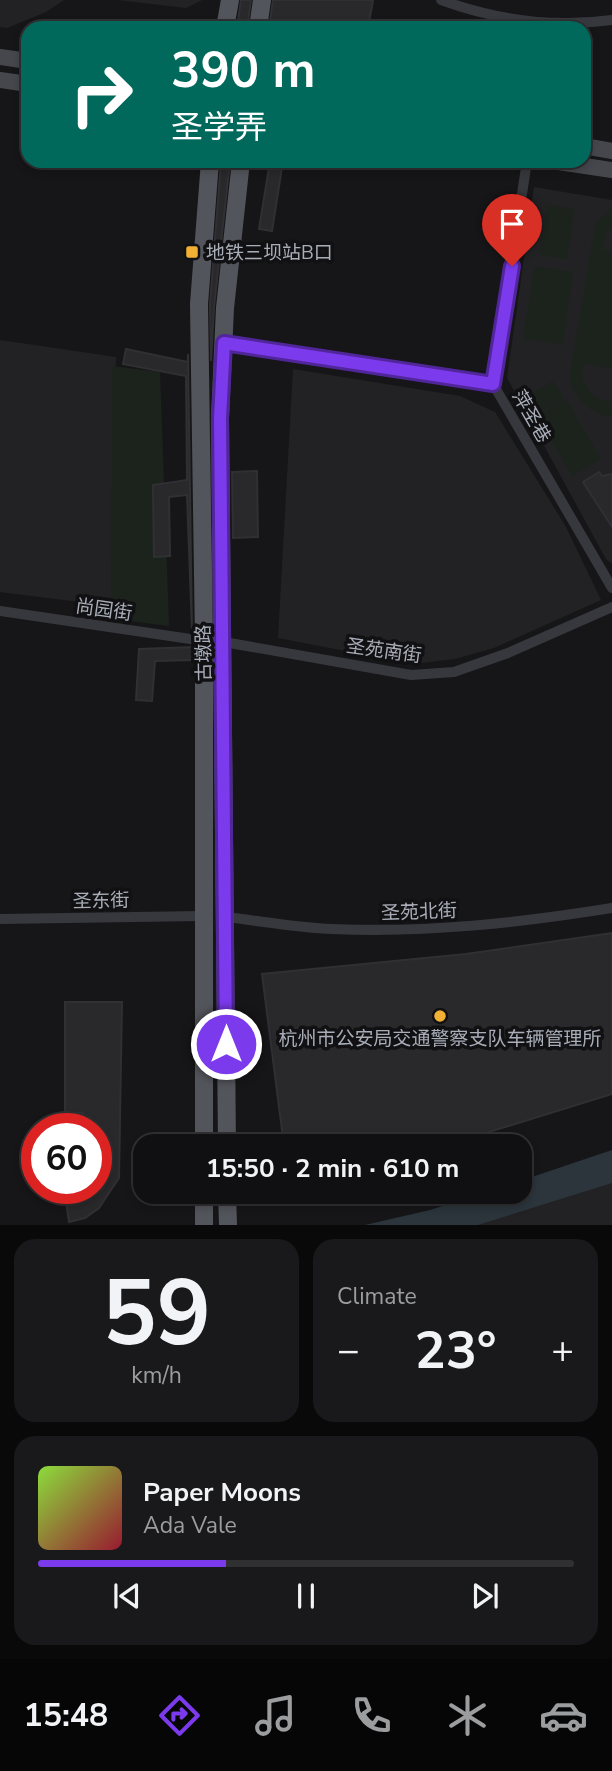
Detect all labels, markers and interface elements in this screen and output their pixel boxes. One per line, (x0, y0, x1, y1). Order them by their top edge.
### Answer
text: 390 m (171, 37, 315, 104)
icon: right (56, 49, 147, 140)
text: 圣学弄 (171, 106, 267, 149)
pin (482, 194, 542, 266)
icon: arrive (493, 205, 531, 243)
place label: 地铁三坝站B口 (206, 240, 333, 266)
marker: 地铁三坝站B口 (184, 244, 200, 260)
street label: 萍圣巷 (506, 385, 557, 448)
street label: 尚园街 (74, 593, 134, 627)
street label: 古墩路 (191, 624, 217, 682)
street label: 圣苑南街 (344, 633, 423, 669)
street label: 圣东街 (72, 888, 130, 914)
street label: 圣苑北街 (381, 898, 457, 926)
position arrow (189, 1007, 263, 1081)
marker: 杭州市公安局交通警察支队车辆管理所 (432, 1008, 448, 1024)
place label: 杭州市公安局交通警察支队车辆管理所 (278, 1026, 602, 1052)
speed limit sign: 60 (21, 1113, 112, 1204)
text: 15:50 · 2 min · 610 m (206, 1151, 459, 1186)
text: 59 (102, 1252, 211, 1376)
text: Climate (337, 1281, 417, 1312)
text: 23° (414, 1315, 497, 1386)
text: − (337, 1325, 360, 1376)
text: + (551, 1325, 574, 1376)
text: km/h (131, 1360, 182, 1391)
text: Paper Moons (143, 1475, 301, 1510)
text: Ada Vale (143, 1510, 237, 1541)
icon: previous (108, 1577, 146, 1615)
icon: pause (287, 1577, 325, 1615)
icon: next (466, 1577, 504, 1615)
icon: directions (155, 1691, 204, 1740)
icon: music (251, 1691, 300, 1740)
icon: phone (347, 1691, 396, 1740)
icon: climate (443, 1691, 492, 1740)
icon: car (539, 1691, 588, 1740)
text: 15:48 (24, 1694, 108, 1737)

